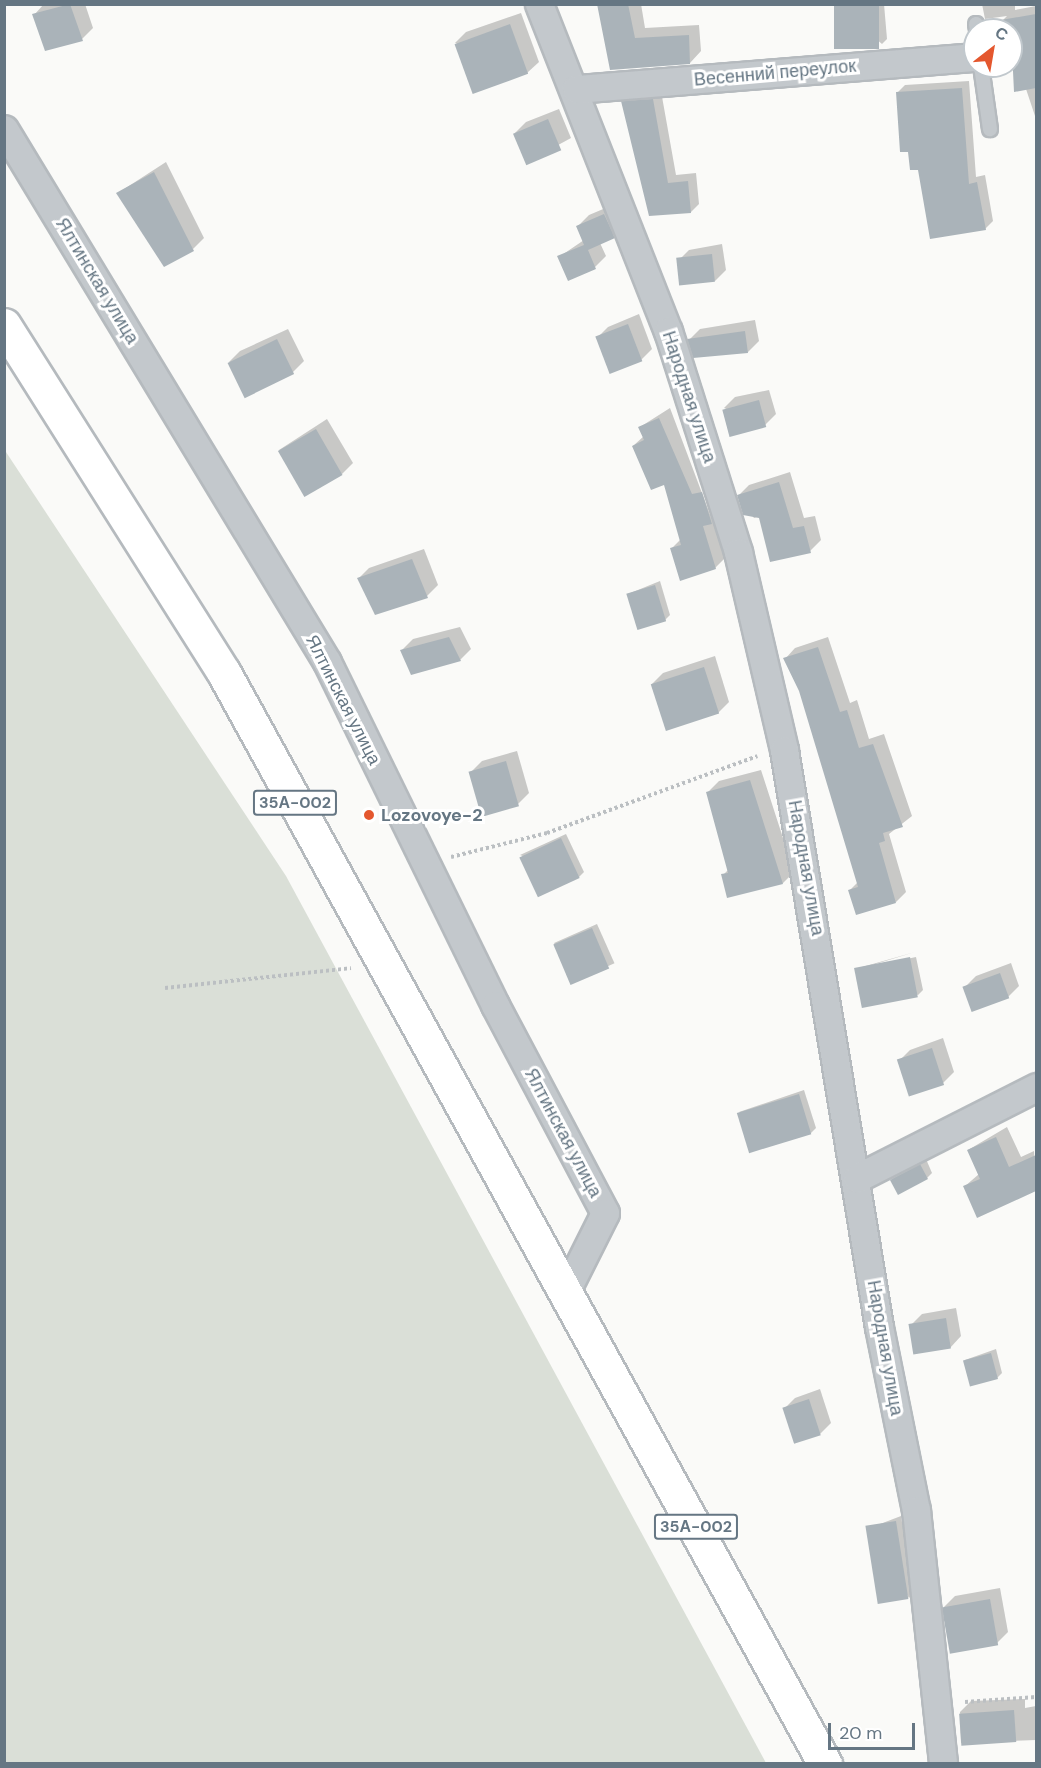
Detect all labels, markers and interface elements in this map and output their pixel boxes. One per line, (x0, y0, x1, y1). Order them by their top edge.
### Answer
north arrow (963, 18, 1023, 78)
text: С (991, 22, 1012, 46)
street label: Весенний переулок (693, 55, 857, 91)
street label: Ялтинская улица (51, 214, 143, 348)
street label: Народная улица (658, 328, 720, 466)
street label: Ялтинская улица (301, 631, 385, 769)
road number: 35А-002 (252, 790, 338, 816)
street label: Народная улица (783, 799, 829, 937)
place label: Lozovoye-2 (381, 804, 483, 826)
marker: Lozovoye-2 (362, 808, 376, 822)
street label: Ялтинская улица (520, 1065, 606, 1201)
street label: Народная улица (862, 1279, 908, 1417)
road number: 35А-002 (652, 1514, 740, 1540)
scale bar (831, 1711, 918, 1749)
text: 20 m (839, 1721, 882, 1745)

